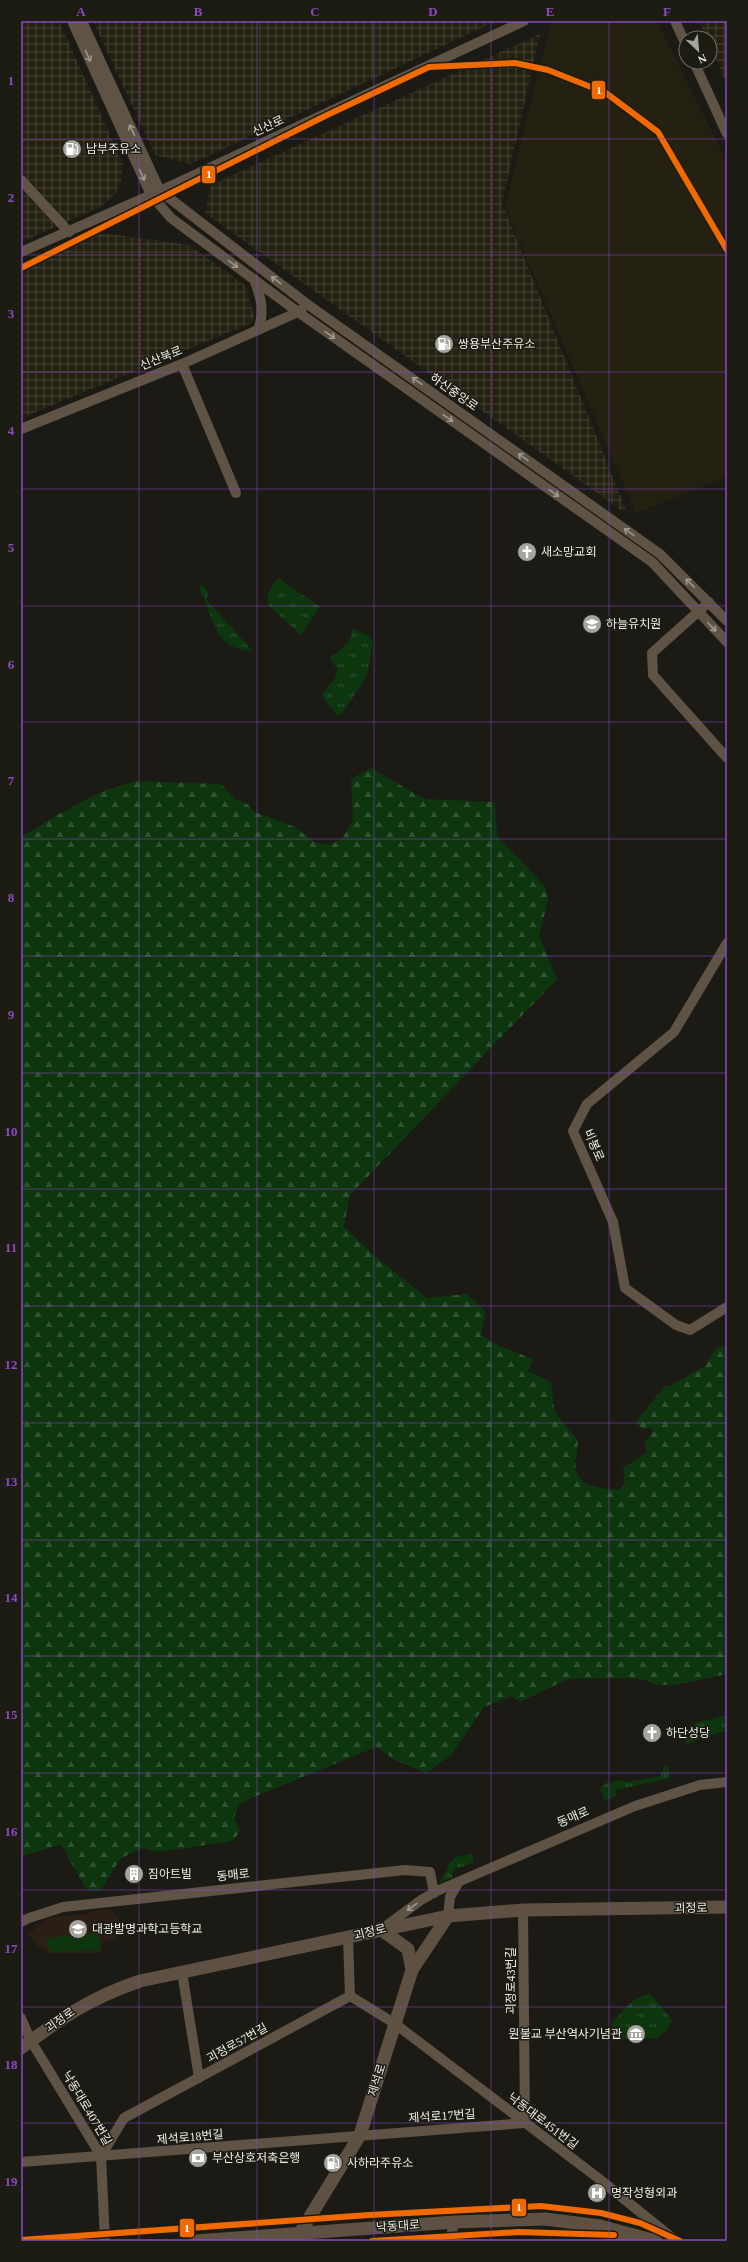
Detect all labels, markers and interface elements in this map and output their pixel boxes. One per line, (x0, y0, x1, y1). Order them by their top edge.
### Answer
text: A (76, 4, 86, 19)
text: B (194, 4, 203, 19)
text: C (310, 4, 320, 19)
text: D (428, 4, 438, 19)
text: E (546, 4, 554, 19)
text: F (663, 4, 671, 19)
north arrow (678, 30, 718, 70)
one-way arrow (85, 50, 92, 62)
text: N (696, 52, 709, 66)
text: 1 (8, 73, 14, 88)
line badge: 1 (591, 80, 606, 100)
text: 1 (596, 84, 602, 96)
street label: 신산로 (250, 113, 286, 139)
one-way arrow (128, 125, 135, 137)
fuel station icon: 남부주유소 (61, 138, 83, 160)
place label: 남부주유소 (86, 142, 141, 156)
line badge: 1 (201, 165, 216, 184)
one-way arrow (139, 168, 146, 180)
text: 1 (206, 168, 212, 180)
text: 2 (8, 190, 14, 205)
one-way arrow (227, 260, 238, 268)
one-way arrow (271, 276, 282, 284)
text: 3 (8, 306, 15, 321)
one-way arrow (324, 331, 335, 339)
fuel station icon: 쌍용부산주유소 (433, 333, 455, 355)
place label: 쌍용부산주유소 (458, 337, 535, 351)
street label: 신산북로 (138, 343, 184, 373)
street label: 하신중앙로 (427, 370, 481, 414)
one-way arrow (411, 377, 422, 385)
one-way arrow (442, 414, 453, 422)
text: 4 (8, 423, 15, 438)
one-way arrow (517, 453, 528, 461)
one-way arrow (548, 489, 559, 497)
one-way arrow (623, 528, 634, 536)
text: 5 (8, 540, 15, 555)
church icon: 새소망교회 (516, 541, 538, 563)
place label: 새소망교회 (541, 545, 596, 559)
one-way arrow (685, 578, 695, 588)
school or university icon: 하늘유치원 (581, 613, 603, 635)
place label: 하늘유치원 (606, 617, 661, 631)
one-way arrow (707, 622, 717, 632)
text: 6 (8, 657, 15, 672)
text: 7 (8, 773, 15, 788)
text: 8 (8, 890, 15, 905)
text: 9 (8, 1007, 15, 1022)
text: 10 (5, 1124, 18, 1139)
street label: 비봉로 (581, 1127, 607, 1163)
text: 11 (5, 1240, 17, 1255)
text: 12 (5, 1357, 18, 1372)
text: 13 (5, 1474, 18, 1489)
text: 14 (5, 1590, 18, 1605)
text: 15 (5, 1707, 18, 1722)
church icon: 하단성당 (641, 1722, 663, 1744)
place label: 하단성당 (666, 1726, 710, 1740)
street label: 동매로 (555, 1804, 591, 1830)
text: 16 (5, 1824, 18, 1839)
building icon: 짐아트빌 (123, 1863, 145, 1885)
street label: 동매로 (216, 1866, 250, 1884)
place label: 짐아트빌 (148, 1867, 192, 1881)
street label: 괴정로 (674, 1901, 708, 1915)
one-way arrow (406, 1903, 417, 1911)
school or university icon: 대광발명과학고등학교 (67, 1918, 89, 1940)
street label: 괴정로 (352, 1921, 388, 1943)
place label: 대광발명과학고등학교 (92, 1922, 202, 1936)
text: 17 (5, 1941, 18, 1956)
street label: 괴정로43번길 (504, 1947, 518, 2015)
street label: 괴정로 (42, 2005, 78, 2035)
street label: 괴정로57번길 (204, 2021, 270, 2065)
museum icon: 원불교 부산역사기념관 (625, 2023, 647, 2045)
place label: 원불교 부산역사기념관 (509, 2027, 622, 2041)
text: 18 (5, 2057, 18, 2072)
street label: 제석로 (365, 2062, 389, 2098)
street label: 낙동대로407번길 (59, 2068, 115, 2148)
street label: 낙동대로451번길 (505, 2090, 581, 2152)
street label: 제석로17번길 (408, 2107, 476, 2125)
street label: 제석로18번길 (156, 2127, 224, 2147)
bank icon: 부산상호저축은행 (187, 2147, 209, 2169)
place label: 부산상호저축은행 (212, 2151, 300, 2165)
fuel station icon: 사하라주유소 (322, 2152, 344, 2174)
place label: 사하라주유소 (347, 2156, 413, 2170)
text: 19 (5, 2174, 18, 2189)
hospital icon: 명작성형외과 (586, 2182, 608, 2204)
place label: 명작성형외과 (611, 2186, 677, 2200)
line badge: 1 (511, 2198, 527, 2217)
text: 1 (516, 2201, 522, 2213)
street label: 낙동대로 (375, 2217, 421, 2235)
line badge: 1 (179, 2218, 195, 2238)
text: 1 (184, 2222, 190, 2234)

